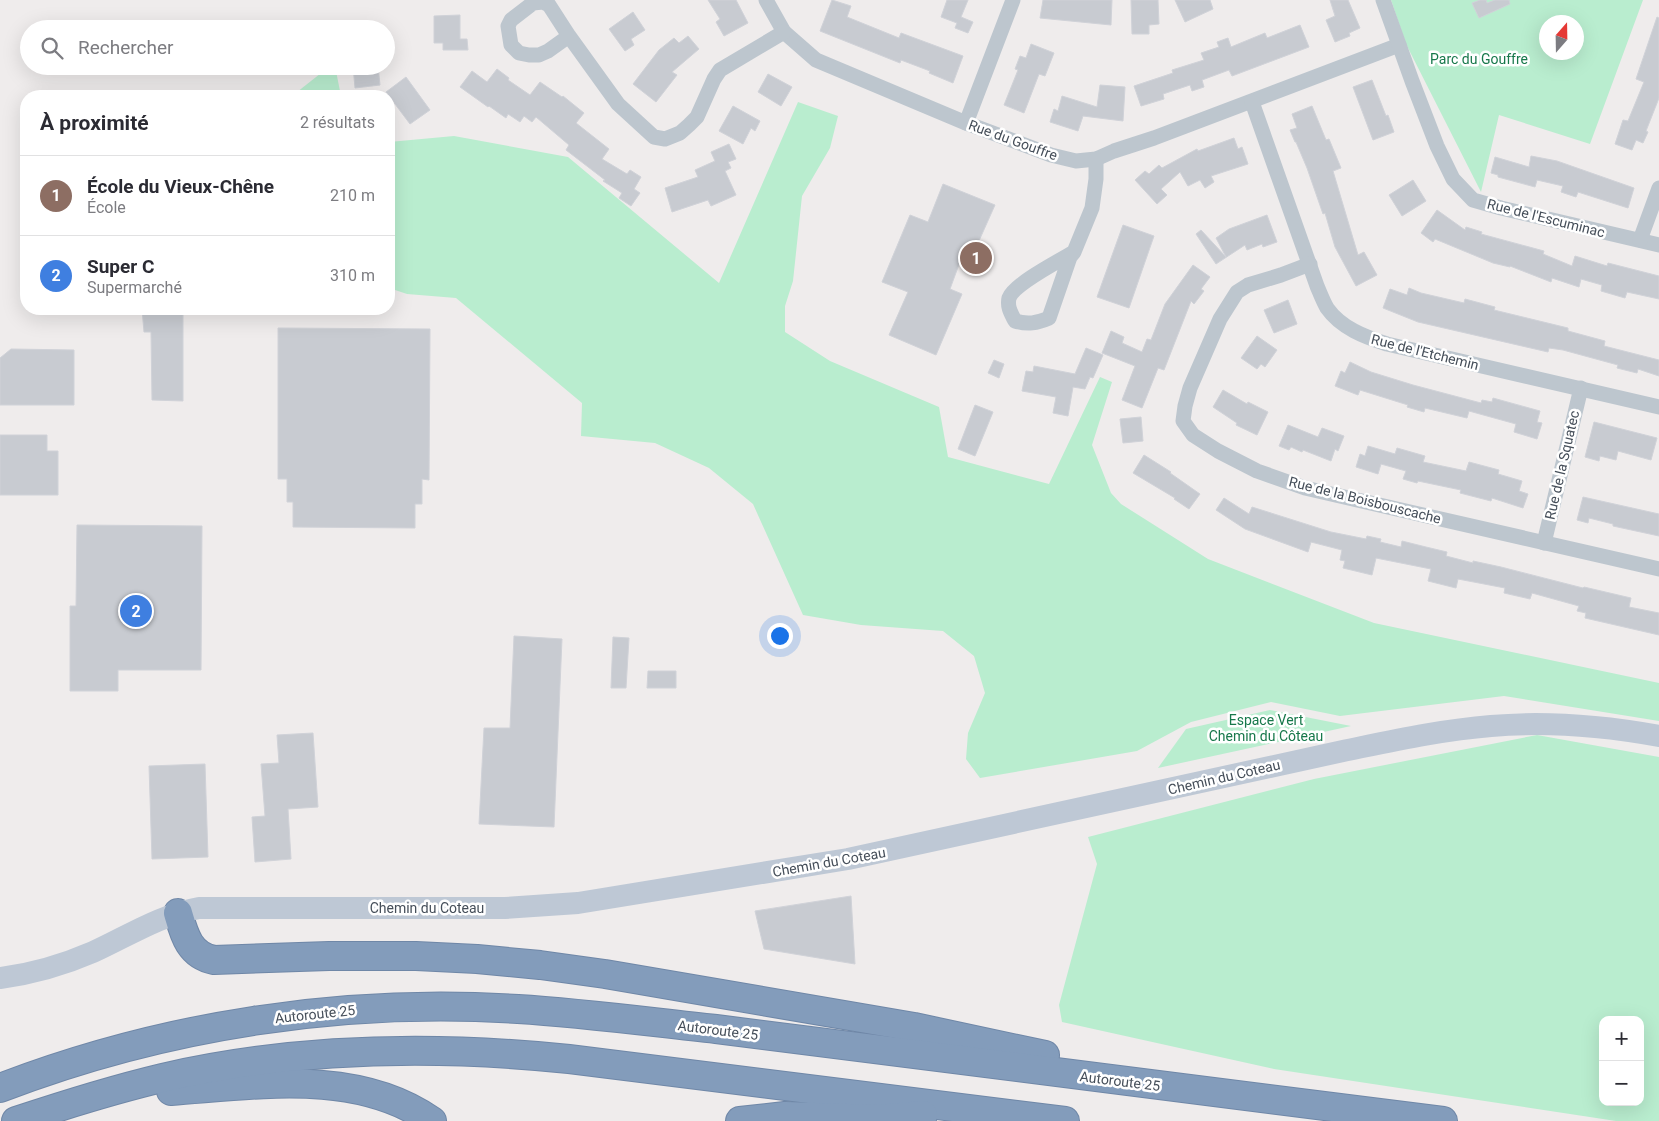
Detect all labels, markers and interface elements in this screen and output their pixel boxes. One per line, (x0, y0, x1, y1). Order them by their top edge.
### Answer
north arrow (1539, 15, 1584, 60)
search box (20, 20, 395, 75)
icon: search (38, 34, 66, 62)
text: Rechercher (78, 36, 173, 59)
park label: Parc du Gouffre (1430, 51, 1528, 67)
text: À proximité (40, 111, 149, 135)
text: 2 résultats (300, 113, 375, 132)
street label: Rue du Gouffre (966, 117, 1060, 163)
text: École du Vieux-Chêne (87, 175, 274, 198)
text: 1 (51, 186, 61, 205)
text: 210 m (330, 186, 375, 205)
street label: Rue de l'Escuminac (1486, 196, 1606, 240)
text: École (87, 198, 126, 217)
pin: 1 (960, 239, 992, 277)
text: Super C (87, 255, 154, 278)
text: 2 (51, 266, 61, 285)
text: 310 m (330, 266, 375, 285)
text: Supermarché (87, 278, 182, 297)
street label: Rue de l'Etchemin (1370, 331, 1480, 373)
street label: Rue de la Squatec (1542, 409, 1582, 521)
street label: Rue de la Boisbouscache (1287, 473, 1443, 527)
pin: 2 (120, 592, 152, 630)
your location (767, 623, 793, 649)
park label: Espace Vert Chemin du Côteau (1209, 712, 1323, 744)
street label: Chemin du Coteau (1166, 756, 1282, 798)
street label: Chemin du Coteau (771, 844, 887, 880)
street label: Chemin du Coteau (370, 900, 484, 916)
street label: Autoroute 25 (274, 1002, 356, 1026)
map controls (1599, 1016, 1644, 1106)
button: + (1599, 1016, 1644, 1061)
street label: Autoroute 25 (677, 1017, 759, 1043)
button: − (1599, 1061, 1644, 1106)
street label: Autoroute 25 (1079, 1068, 1161, 1094)

